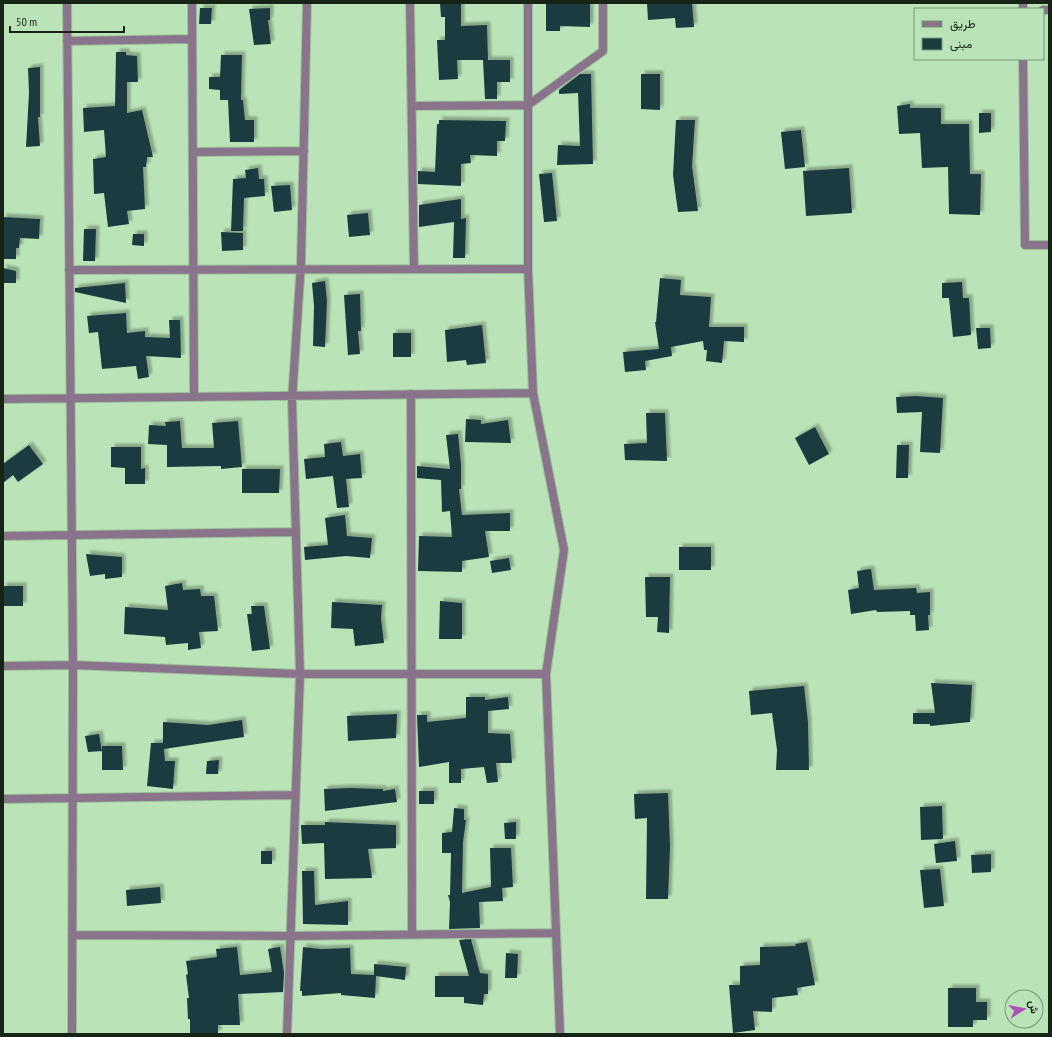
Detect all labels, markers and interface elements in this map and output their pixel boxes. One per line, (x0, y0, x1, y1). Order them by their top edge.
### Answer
scale bar (10, 8, 124, 34)
legend (914, 8, 1044, 60)
text: 50 m (16, 14, 37, 29)
text: طريق (950, 16, 976, 32)
text: مبنى (950, 36, 972, 52)
north arrow (1004, 989, 1044, 1029)
text: ش (1026, 999, 1042, 1015)

